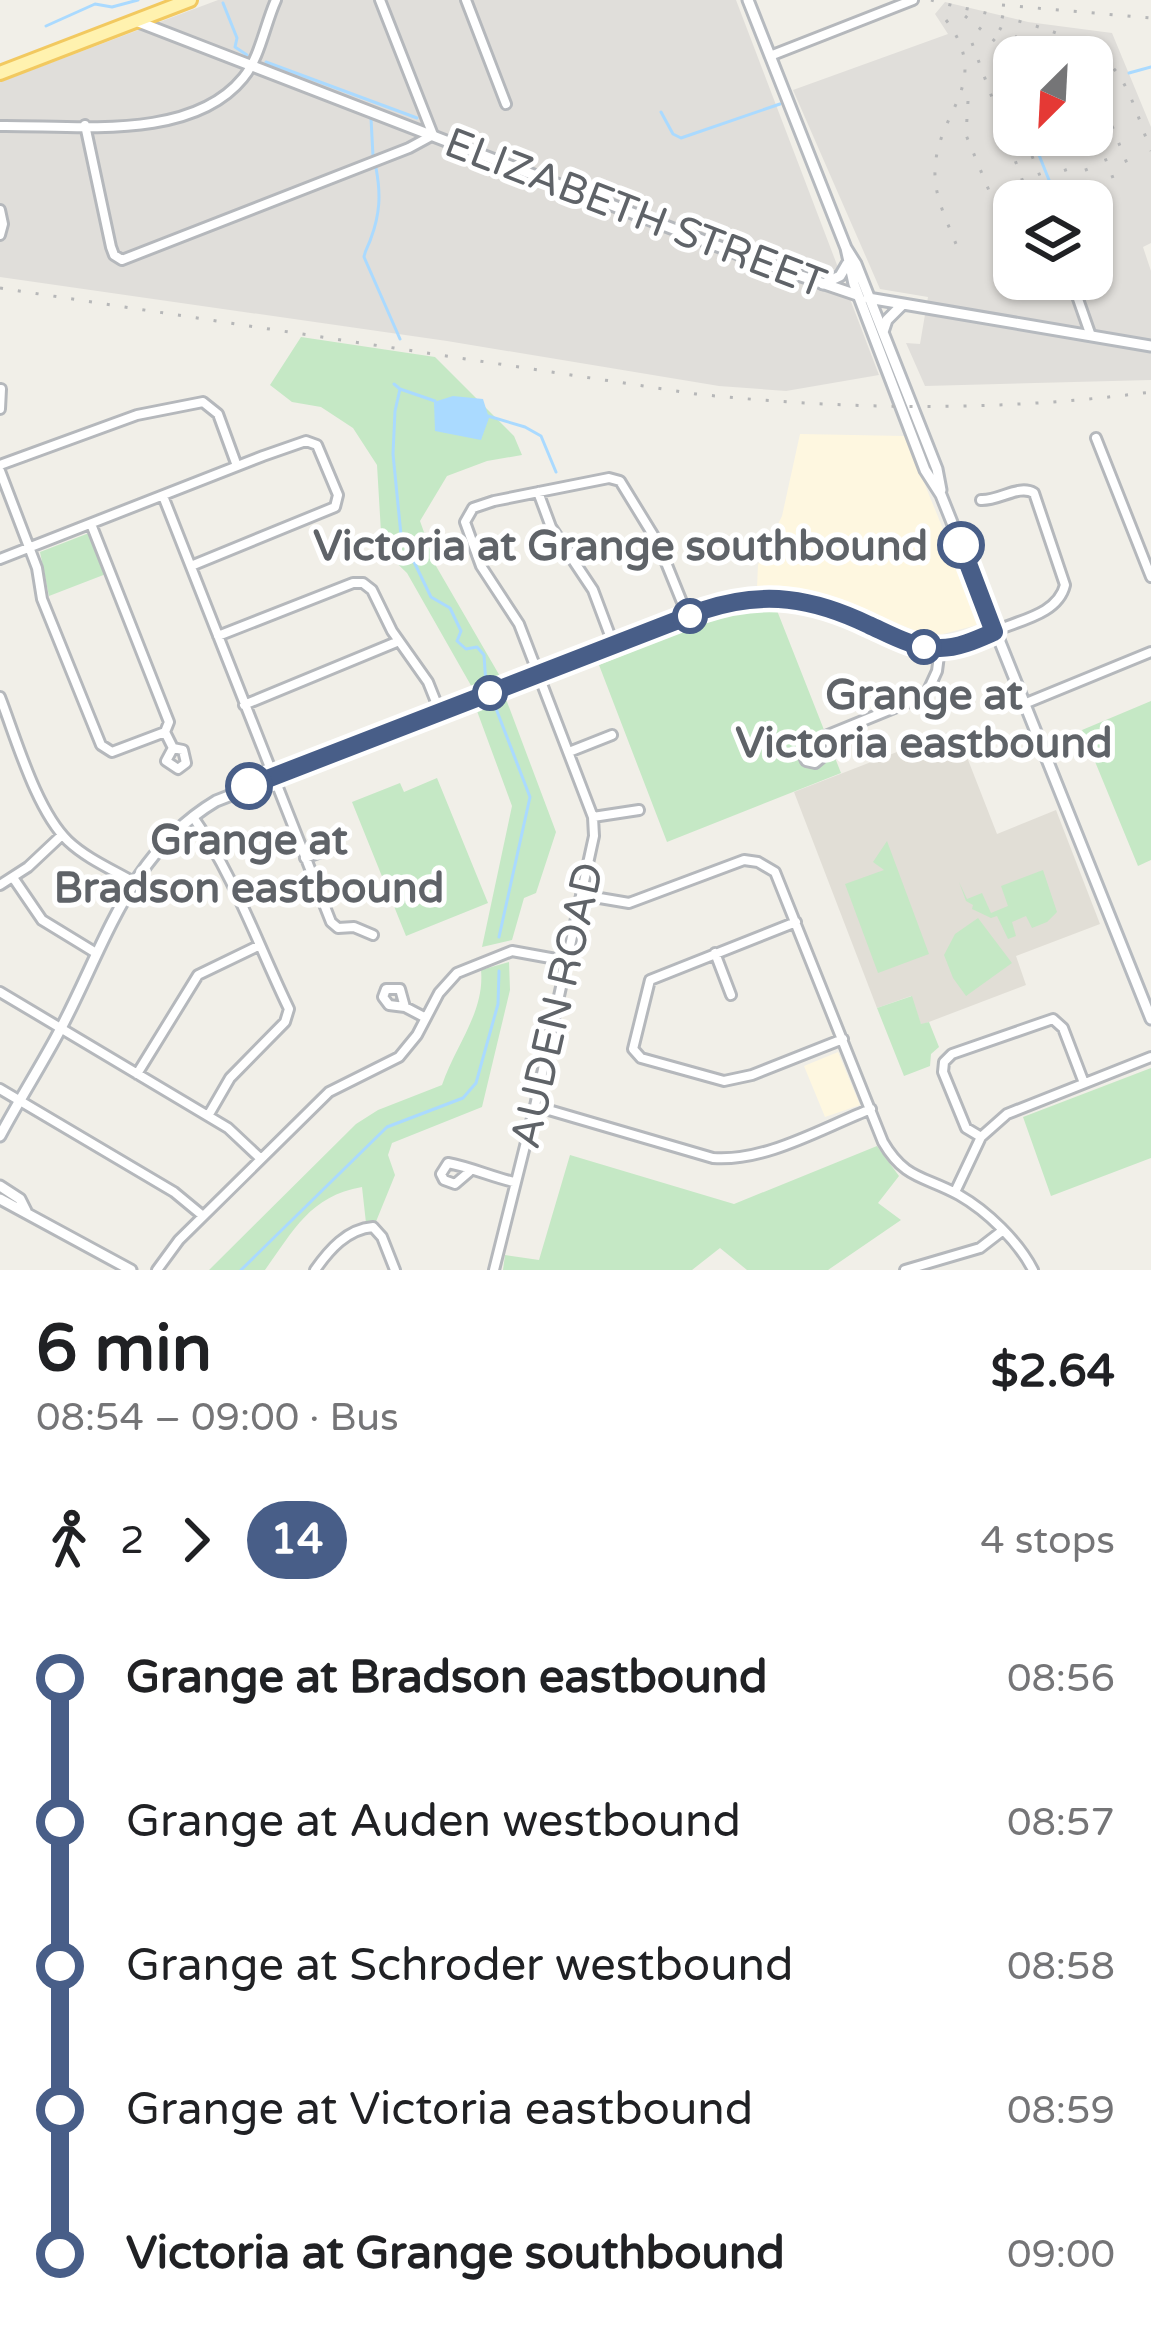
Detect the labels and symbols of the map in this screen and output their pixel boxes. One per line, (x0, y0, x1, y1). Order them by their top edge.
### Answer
north arrow (993, 36, 1113, 156)
street label: ELIZABETH STREET (438, 117, 834, 310)
place label: Victoria at Grange southbound (313, 521, 928, 572)
marker: Victoria at Grange southbound (939, 523, 983, 567)
unlabelled marker (674, 600, 706, 632)
marker: Grange at Victoria eastbound (908, 631, 940, 663)
place label: Grange at Victoria eastbound (735, 670, 1113, 769)
unlabelled marker (474, 677, 506, 709)
marker: Grange at Bradson eastbound (227, 764, 271, 808)
place label: Grange at Bradson eastbound (54, 815, 444, 914)
street label: AUDEN ROAD (500, 858, 615, 1153)

